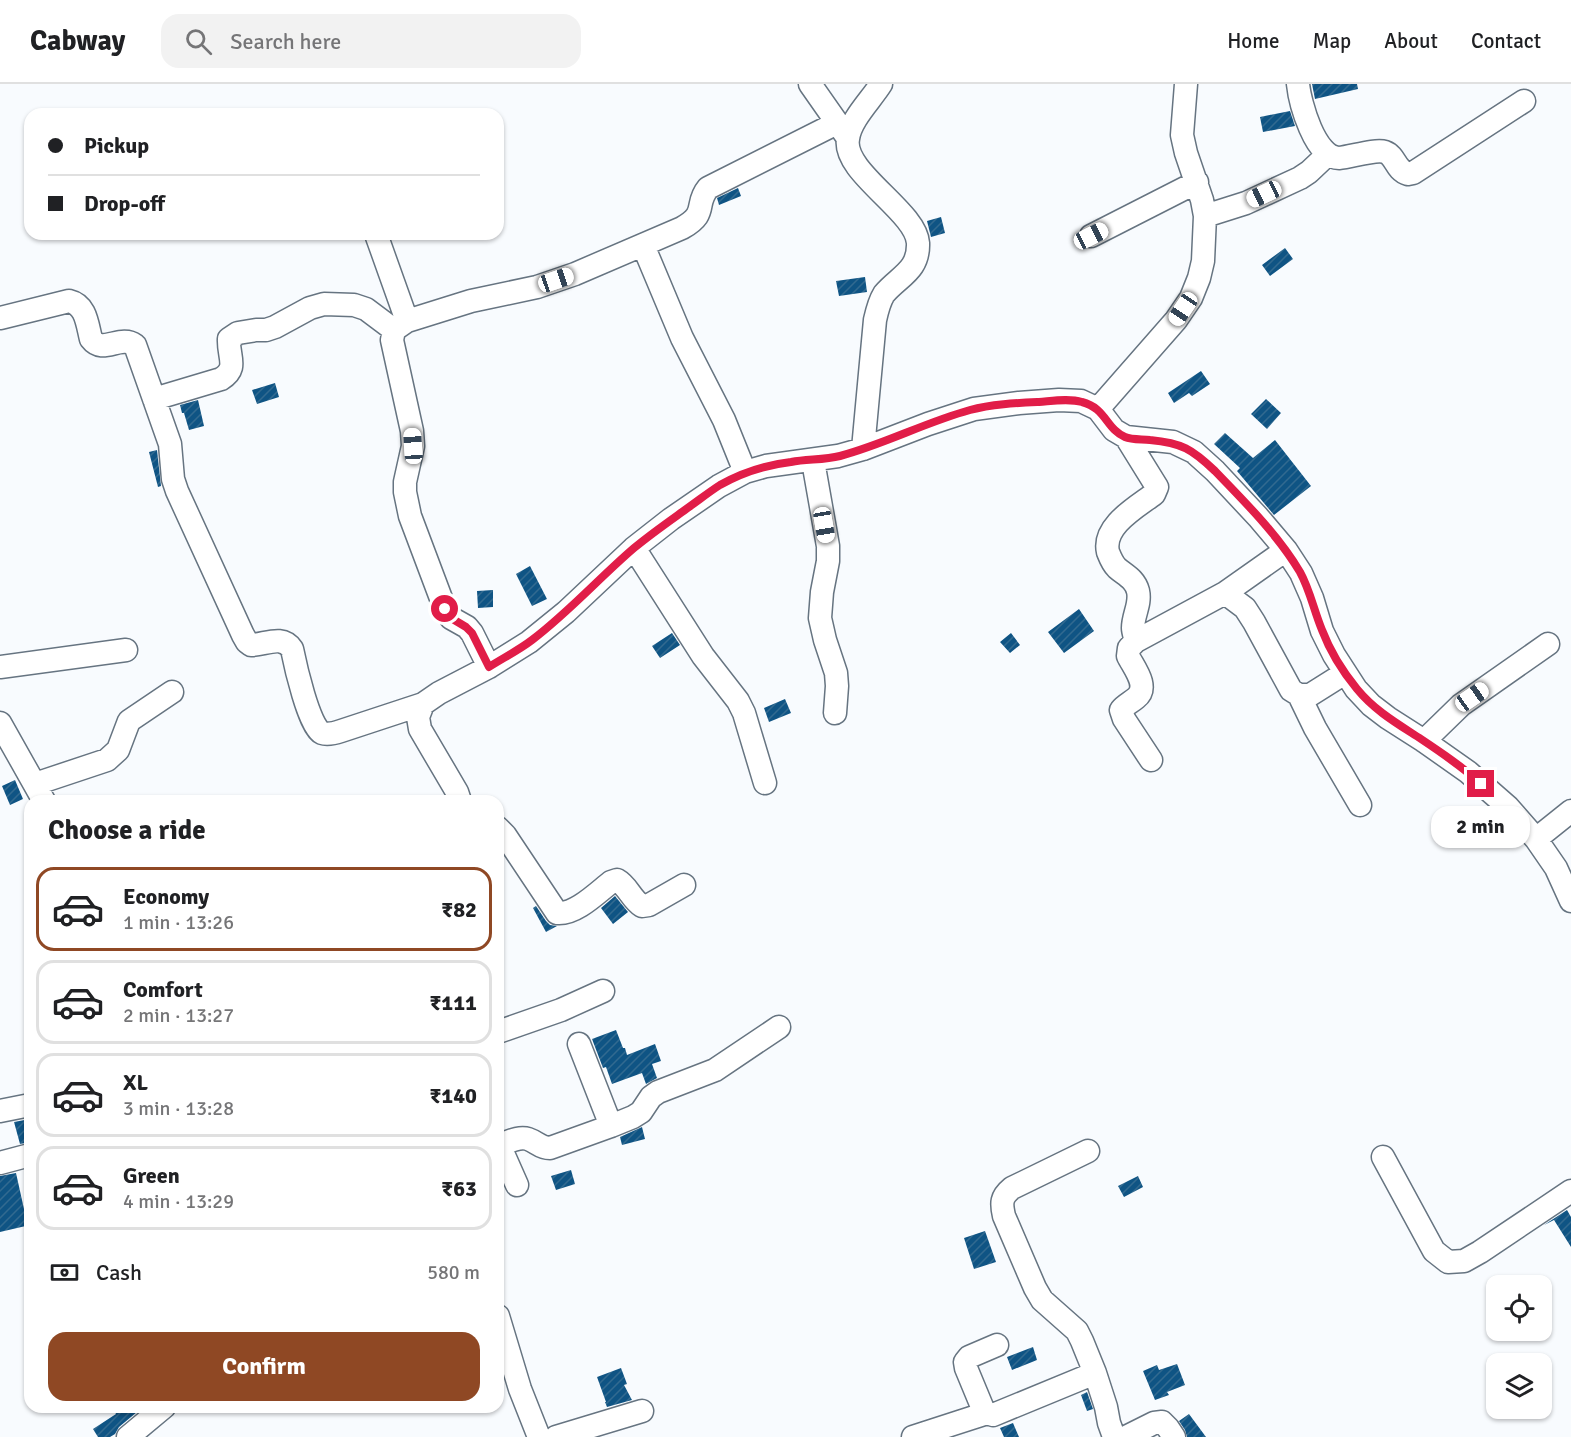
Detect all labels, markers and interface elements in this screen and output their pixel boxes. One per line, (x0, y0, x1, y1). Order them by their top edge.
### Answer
search box (161, 14, 581, 68)
text: Cabway (30, 24, 125, 58)
icon: search (182, 25, 215, 58)
text: Search here (230, 28, 341, 55)
text: Home (1227, 28, 1280, 54)
text: Map (1313, 28, 1351, 54)
text: About (1384, 28, 1438, 54)
text: Contact (1471, 28, 1541, 54)
text: Pickup (84, 132, 149, 159)
car (1244, 178, 1284, 210)
text: Drop-off (84, 190, 165, 217)
car (1071, 220, 1111, 252)
car (536, 266, 576, 294)
car (1165, 289, 1201, 329)
car (403, 427, 423, 465)
car (812, 506, 836, 544)
route start (431, 595, 458, 622)
car (1452, 679, 1492, 715)
route end (1467, 770, 1494, 797)
callout: 2 min (1432, 805, 1530, 847)
text: Choose a ride (48, 814, 206, 847)
text: 2 min (1456, 814, 1505, 839)
icon: car (51, 882, 105, 936)
text: Economy (123, 883, 209, 910)
text: ₹82 (441, 896, 477, 923)
text: 1 min · 13:26 (123, 910, 234, 935)
icon: car (51, 975, 105, 1029)
text: Comfort (123, 976, 203, 1003)
text: ₹111 (429, 989, 477, 1016)
text: 2 min · 13:27 (123, 1003, 234, 1028)
icon: car (51, 1068, 105, 1122)
text: XL (123, 1069, 148, 1096)
text: ₹140 (429, 1082, 477, 1109)
text: 3 min · 13:28 (123, 1096, 234, 1121)
icon: car (51, 1161, 105, 1215)
text: Green (123, 1162, 180, 1189)
text: ₹63 (441, 1175, 477, 1202)
text: 4 min · 13:29 (123, 1189, 234, 1214)
icon: cash (48, 1256, 81, 1289)
text: Cash (96, 1259, 142, 1286)
text: 580 m (427, 1260, 480, 1285)
map controls (1486, 1275, 1552, 1419)
button: locate (1486, 1275, 1552, 1341)
button: Confirm (48, 1332, 480, 1401)
button: layers (1486, 1353, 1552, 1419)

